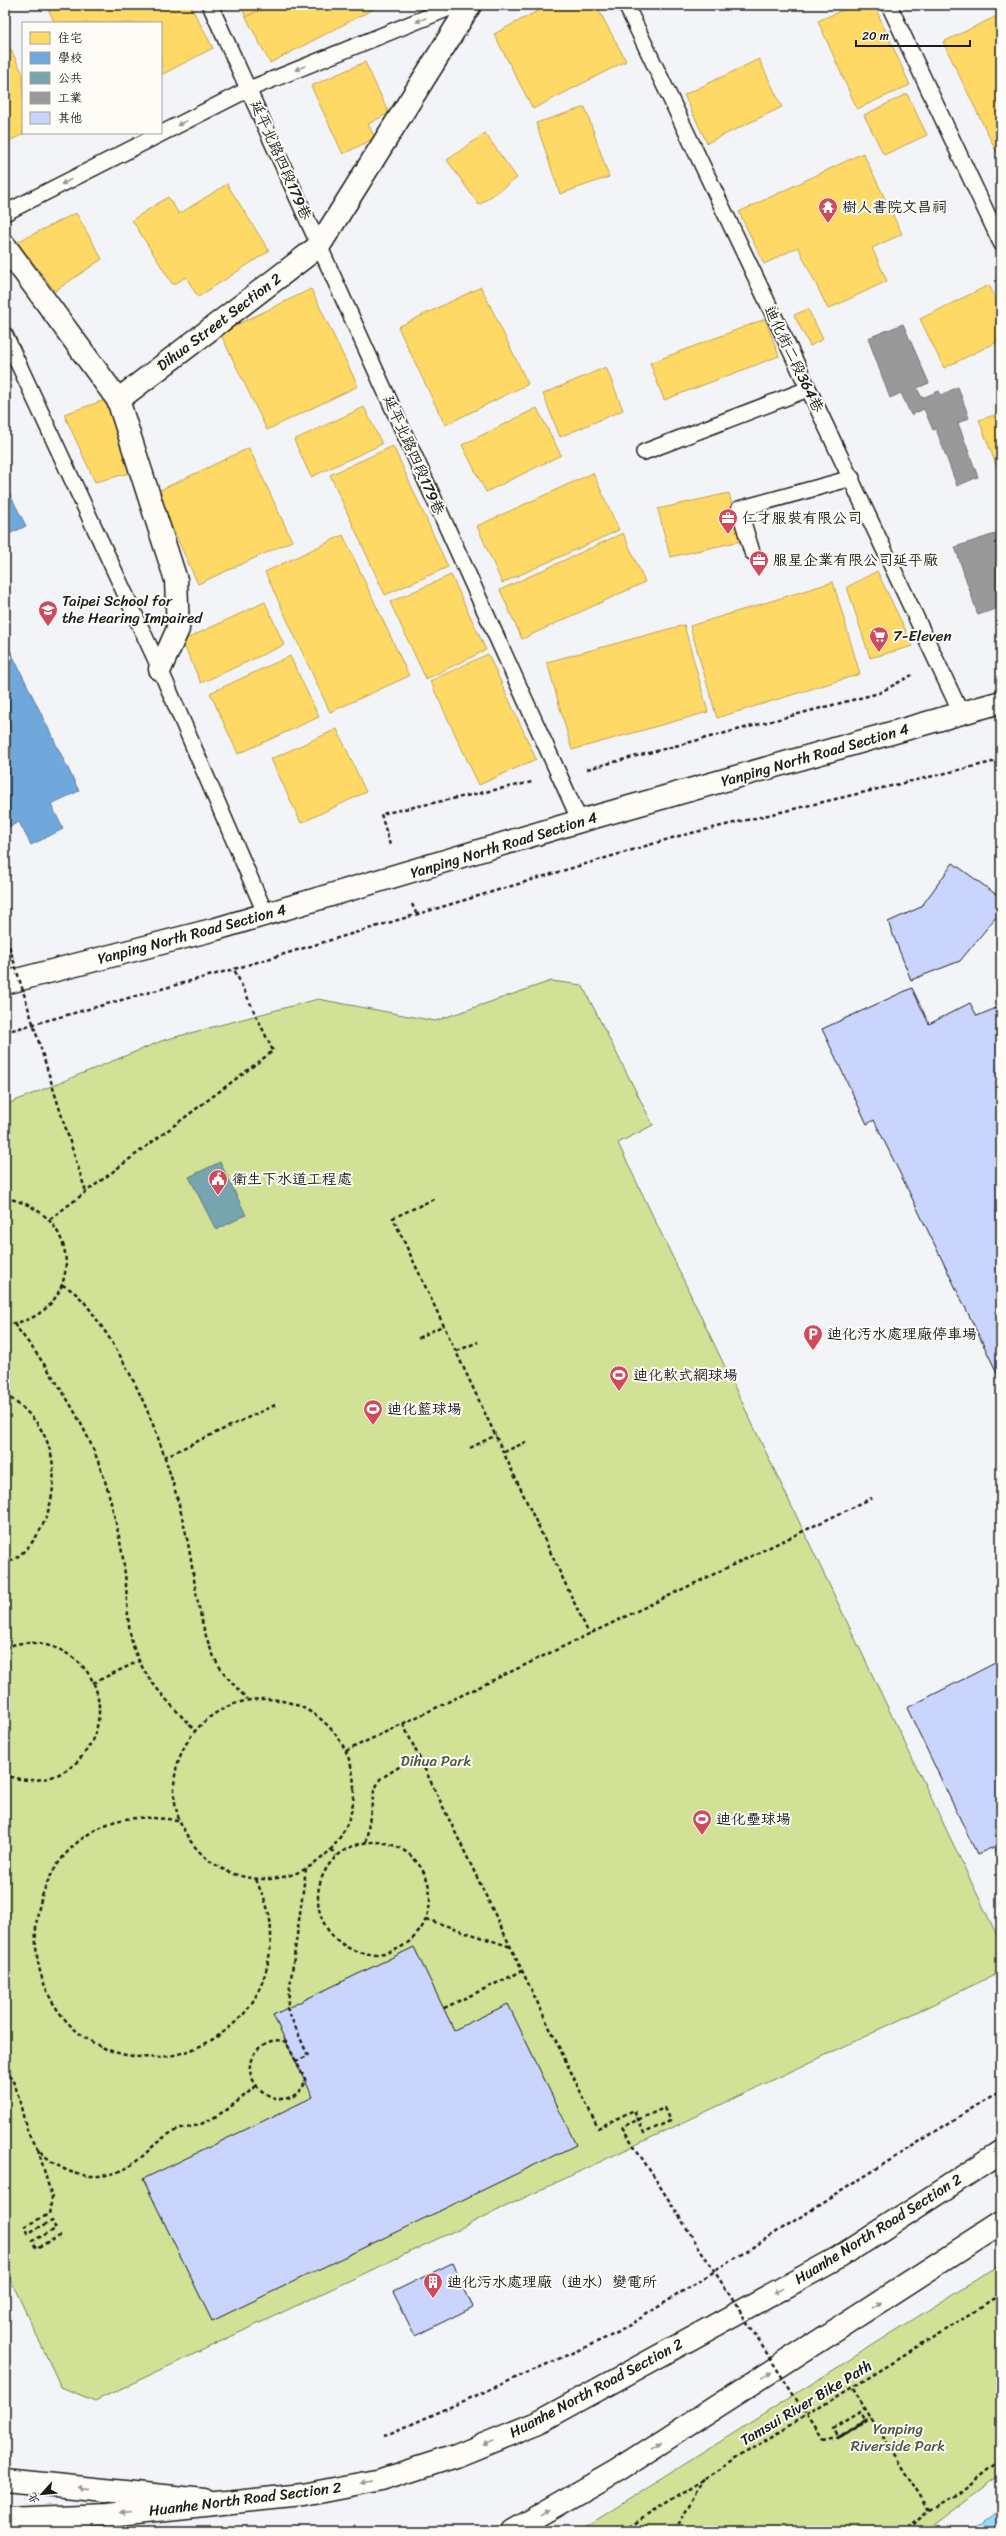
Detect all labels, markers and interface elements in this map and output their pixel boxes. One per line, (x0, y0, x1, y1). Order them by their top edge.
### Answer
one-way arrow (414, 17, 426, 23)
legend (22, 22, 162, 134)
scale bar (856, 22, 970, 48)
text: 20 m (862, 25, 889, 47)
text: 住宅 (58, 27, 82, 49)
text: 學校 (58, 47, 82, 69)
one-way arrow (293, 66, 305, 72)
text: 公共 (58, 67, 82, 89)
text: 工業 (58, 87, 82, 109)
street label: 延平北路四段179巷 (243, 96, 319, 224)
text: 其他 (58, 107, 82, 129)
one-way arrow (176, 120, 188, 126)
one-way arrow (61, 179, 72, 185)
place label: 樹人書院文昌祠 (842, 194, 947, 220)
temple icon: 樹人書院文昌祠 (817, 196, 839, 224)
street label: Dihua Street Section 2 (151, 266, 287, 378)
street label: 迪化街二段364巷 (757, 301, 831, 417)
street label: 延平北路四段179巷 (376, 391, 452, 519)
place label: 仁才服裝有限公司 (742, 505, 862, 531)
office icon: 仁才服裝有限公司 (717, 507, 739, 535)
place label: 服星企業有限公司延平廠 (773, 547, 938, 573)
office icon: 服星企業有限公司延平廠 (748, 549, 770, 577)
place label: Taipei School for the Hearing Impaired (62, 588, 203, 631)
school or university icon: Taipei School for the Hearing Impaired (37, 599, 59, 627)
place label: 7-Eleven (893, 623, 952, 649)
supermarket icon: 7-Eleven (868, 625, 890, 653)
street label: Yanping North Road Section 4 (718, 716, 912, 794)
street label: Yanping North Road Section 4 (407, 804, 601, 886)
street label: Yanping North Road Section 4 (95, 896, 289, 972)
place label: 衛生下水道工程處 (232, 1166, 352, 1192)
public building icon: 衛生下水道工程處 (207, 1168, 229, 1196)
place label: 迪化汚水處理廠停車場 (827, 1321, 977, 1347)
parking icon: 迪化汚水處理廠停車場 (802, 1323, 824, 1351)
place label: 迪化軟式網球場 (633, 1362, 738, 1388)
sports icon: 迪化軟式網球場 (608, 1364, 630, 1392)
place label: 迪化籃球場 (387, 1396, 462, 1422)
sports icon: 迪化籃球場 (362, 1398, 384, 1426)
park label: Dihua Park (401, 1748, 471, 1774)
place label: 迪化壘球場 (716, 1806, 791, 1832)
sports icon: 迪化壘球場 (691, 1808, 713, 1836)
street label: Huanhe North Road Section 2 (789, 2166, 967, 2291)
place label: 迪化污水處理廠（迪水）變電所 (447, 2269, 657, 2295)
building icon: 迪化污水處理廠（迪水）變電所 (422, 2271, 444, 2299)
one-way arrow (772, 2287, 784, 2294)
one-way arrow (871, 2300, 881, 2308)
street label: Huanhe North Road Section 2 (504, 2331, 688, 2445)
street label: Tamsui River Bike Path (735, 2353, 877, 2453)
one-way arrow (761, 2371, 772, 2378)
park label: Yanping Riverside Park (851, 2416, 945, 2459)
one-way arrow (483, 2440, 495, 2446)
one-way arrow (652, 2441, 662, 2449)
north arrow (22, 2474, 62, 2514)
street label: Huanhe North Road Section 2 (147, 2474, 343, 2524)
one-way arrow (360, 2480, 372, 2486)
one-way arrow (76, 2484, 88, 2491)
text: 北 (23, 2489, 44, 2508)
one-way arrow (540, 2508, 552, 2515)
one-way arrow (120, 2510, 132, 2517)

